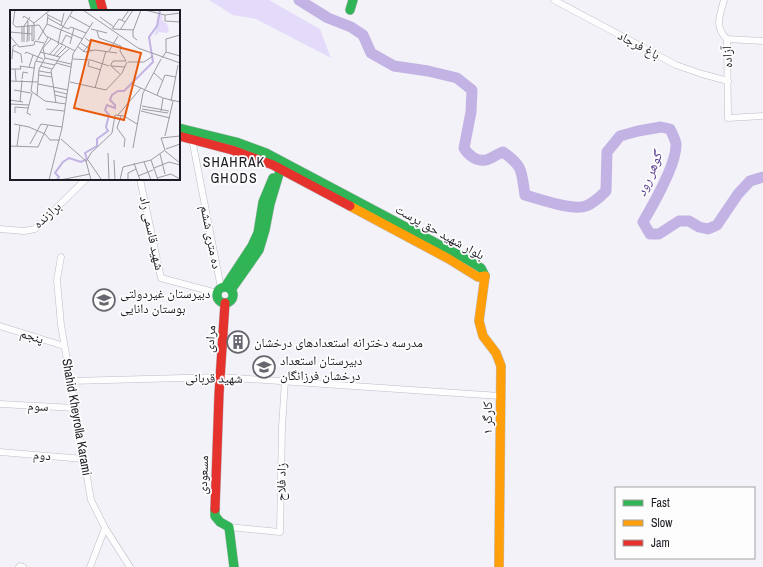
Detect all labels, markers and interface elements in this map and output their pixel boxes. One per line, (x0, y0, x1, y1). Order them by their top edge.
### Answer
inset map (10, 10, 180, 180)
street label: باغ فرجاد (615, 27, 663, 64)
street label: آزاده (718, 45, 736, 68)
water label: گوهر رود (632, 146, 668, 199)
district label: SHAHRAK GHODS (203, 153, 265, 187)
street label: شهید قاسمی راد (136, 194, 168, 272)
street label: برازنده (29, 198, 65, 232)
street label: بلوار شهید حق پرست (392, 200, 488, 264)
street label: ده متری ششم (196, 204, 226, 270)
place label: دبیرستان غیردولتی بوستان دانایی (120, 285, 210, 317)
school or university icon: دبیرستان غیردولتی بوستان دانایی (91, 287, 117, 313)
street label: پنجم (18, 324, 46, 348)
street label: مرادی (201, 325, 219, 353)
building icon: مدرسه دخترانه استعدادهای درخشان (225, 329, 251, 355)
place label: مدرسه دخترانه استعدادهای درخشان (254, 334, 423, 351)
place label: دبیرستان استعداد درخشان فرزانگان (280, 352, 362, 384)
school or university icon: دبیرستان استعداد درخشان فرزانگان (251, 354, 277, 380)
street label: Shahid Kheyrolla Karami (58, 357, 96, 477)
street label: شهید قربانی (185, 369, 243, 387)
street label: سوم (27, 397, 49, 415)
street label: کارگر ۱ (479, 401, 496, 435)
street label: دوم (32, 446, 52, 464)
street label: مسعودی (194, 455, 212, 495)
street label: زاد فلاح (272, 463, 291, 501)
legend (615, 487, 755, 559)
text: Fast (651, 495, 670, 511)
text: Slow (651, 515, 673, 531)
text: Jam (651, 535, 670, 551)

